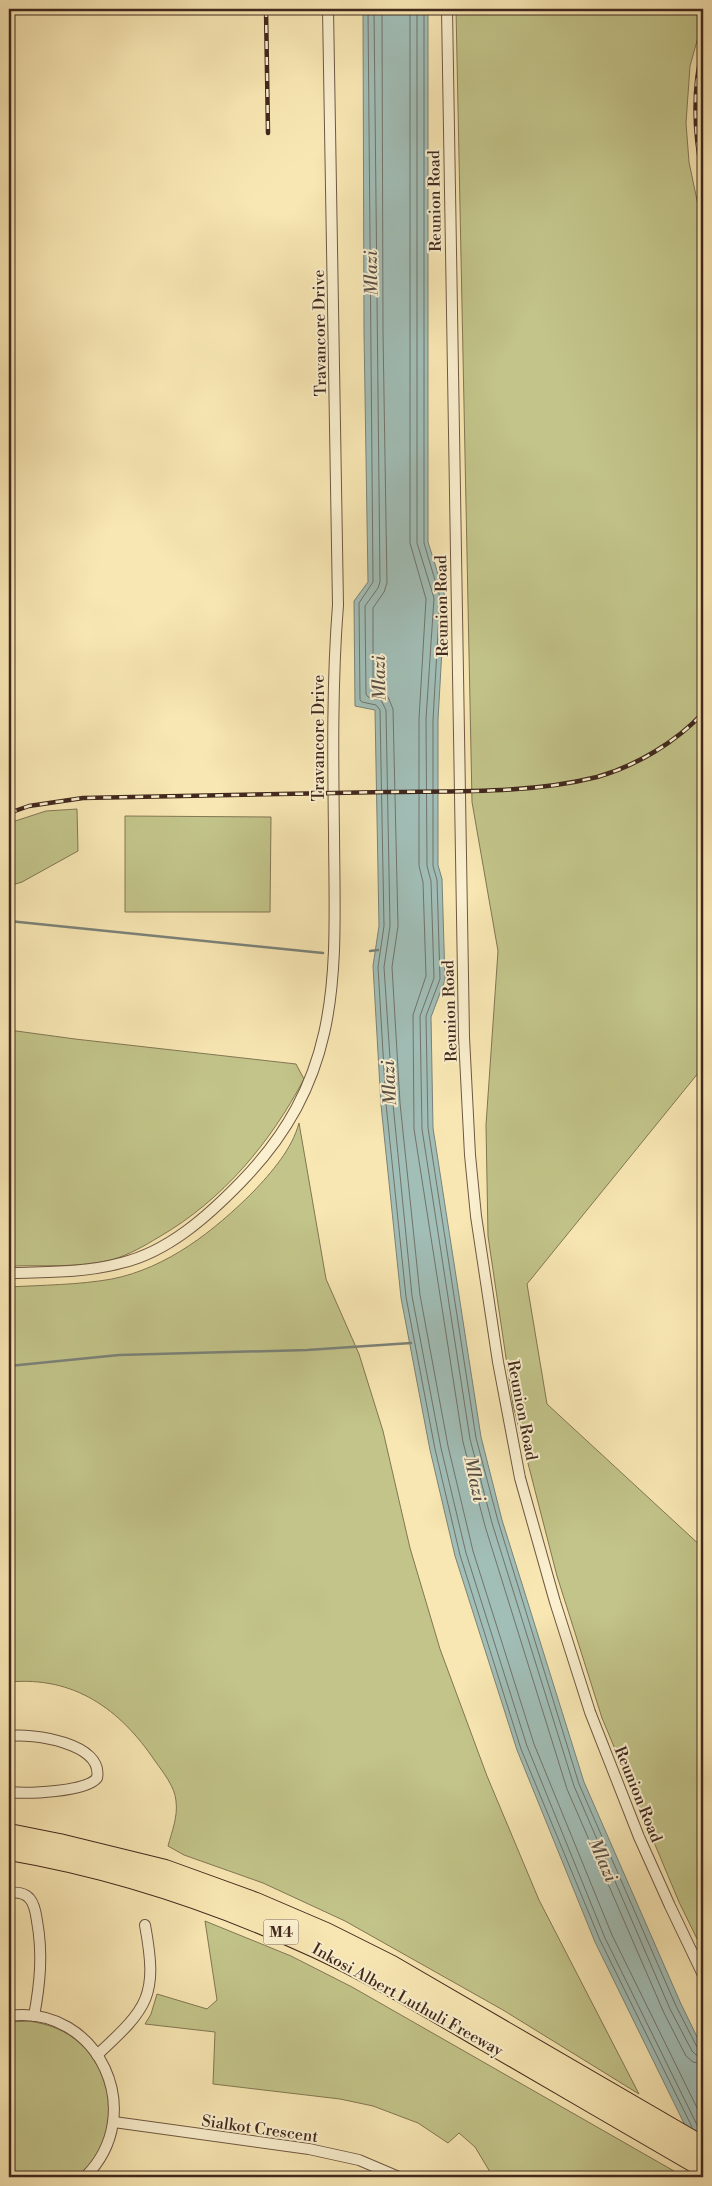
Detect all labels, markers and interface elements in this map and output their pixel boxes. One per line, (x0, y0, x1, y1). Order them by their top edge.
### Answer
street label: Reunion Road (424, 150, 446, 252)
water label: Mlazi (360, 250, 383, 296)
street label: Travancore Drive (309, 269, 331, 397)
street label: Reunion Road (431, 555, 453, 657)
water label: Mlazi (368, 655, 391, 701)
street label: Travancore Drive (309, 675, 329, 801)
street label: Reunion Road (438, 960, 462, 1062)
water label: Mlazi (377, 1059, 402, 1106)
street label: Reunion Road (502, 1358, 542, 1462)
water label: Mlazi (459, 1454, 491, 1504)
street label: Reunion Road (610, 1743, 666, 1845)
water label: Mlazi (583, 1835, 623, 1886)
road number: M4 (264, 1920, 298, 1944)
street label: Inkosi Albert Luthuli Freeway (309, 1939, 507, 2061)
street label: Sialkot Crescent (200, 2111, 320, 2147)

